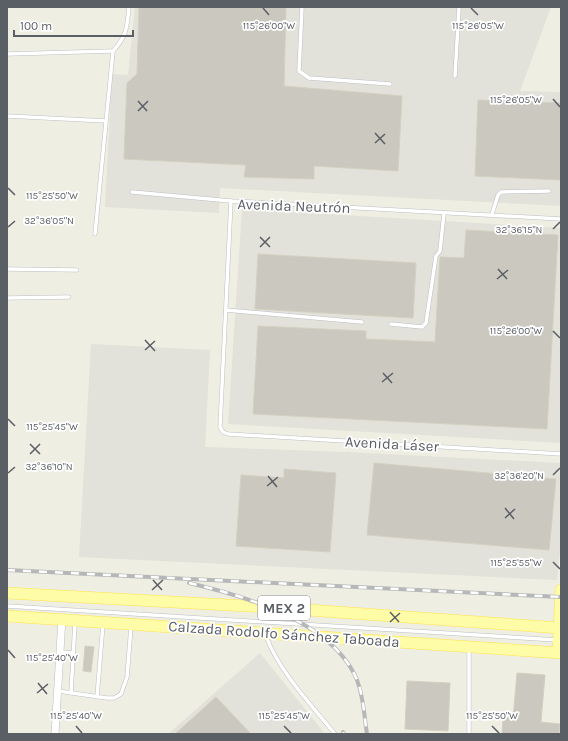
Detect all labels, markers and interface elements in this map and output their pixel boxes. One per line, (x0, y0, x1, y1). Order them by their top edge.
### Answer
scale bar (14, 12, 133, 38)
text: 100 m (20, 19, 52, 33)
text: 115°26'00"W (243, 20, 295, 32)
text: 115°26'05"W (452, 20, 504, 32)
text: 115°26'05"W (490, 94, 542, 106)
text: 115°25'50"W (26, 190, 78, 202)
street label: Avenida Neutrón (237, 195, 351, 217)
text: 32°36'05"N (24, 215, 74, 227)
text: 32°36'15"N (496, 224, 542, 236)
text: 115°26'00"W (490, 325, 542, 337)
text: 115°25'45"W (26, 421, 78, 433)
street label: Avenida Láser (345, 433, 440, 455)
text: 32°36'10"N (25, 461, 73, 473)
text: 32°36'20"N (494, 470, 544, 482)
text: 115°25'55"W (490, 557, 542, 569)
road number: MEX 2 (258, 596, 310, 620)
street label: Calzada Rodolfo Sánchez Taboada (168, 617, 400, 651)
text: 115°25'40"W (26, 652, 78, 664)
text: 115°25'40"W (50, 710, 102, 722)
text: 115°25'45"W (258, 710, 310, 722)
text: 115°25'50"W (466, 710, 518, 722)

